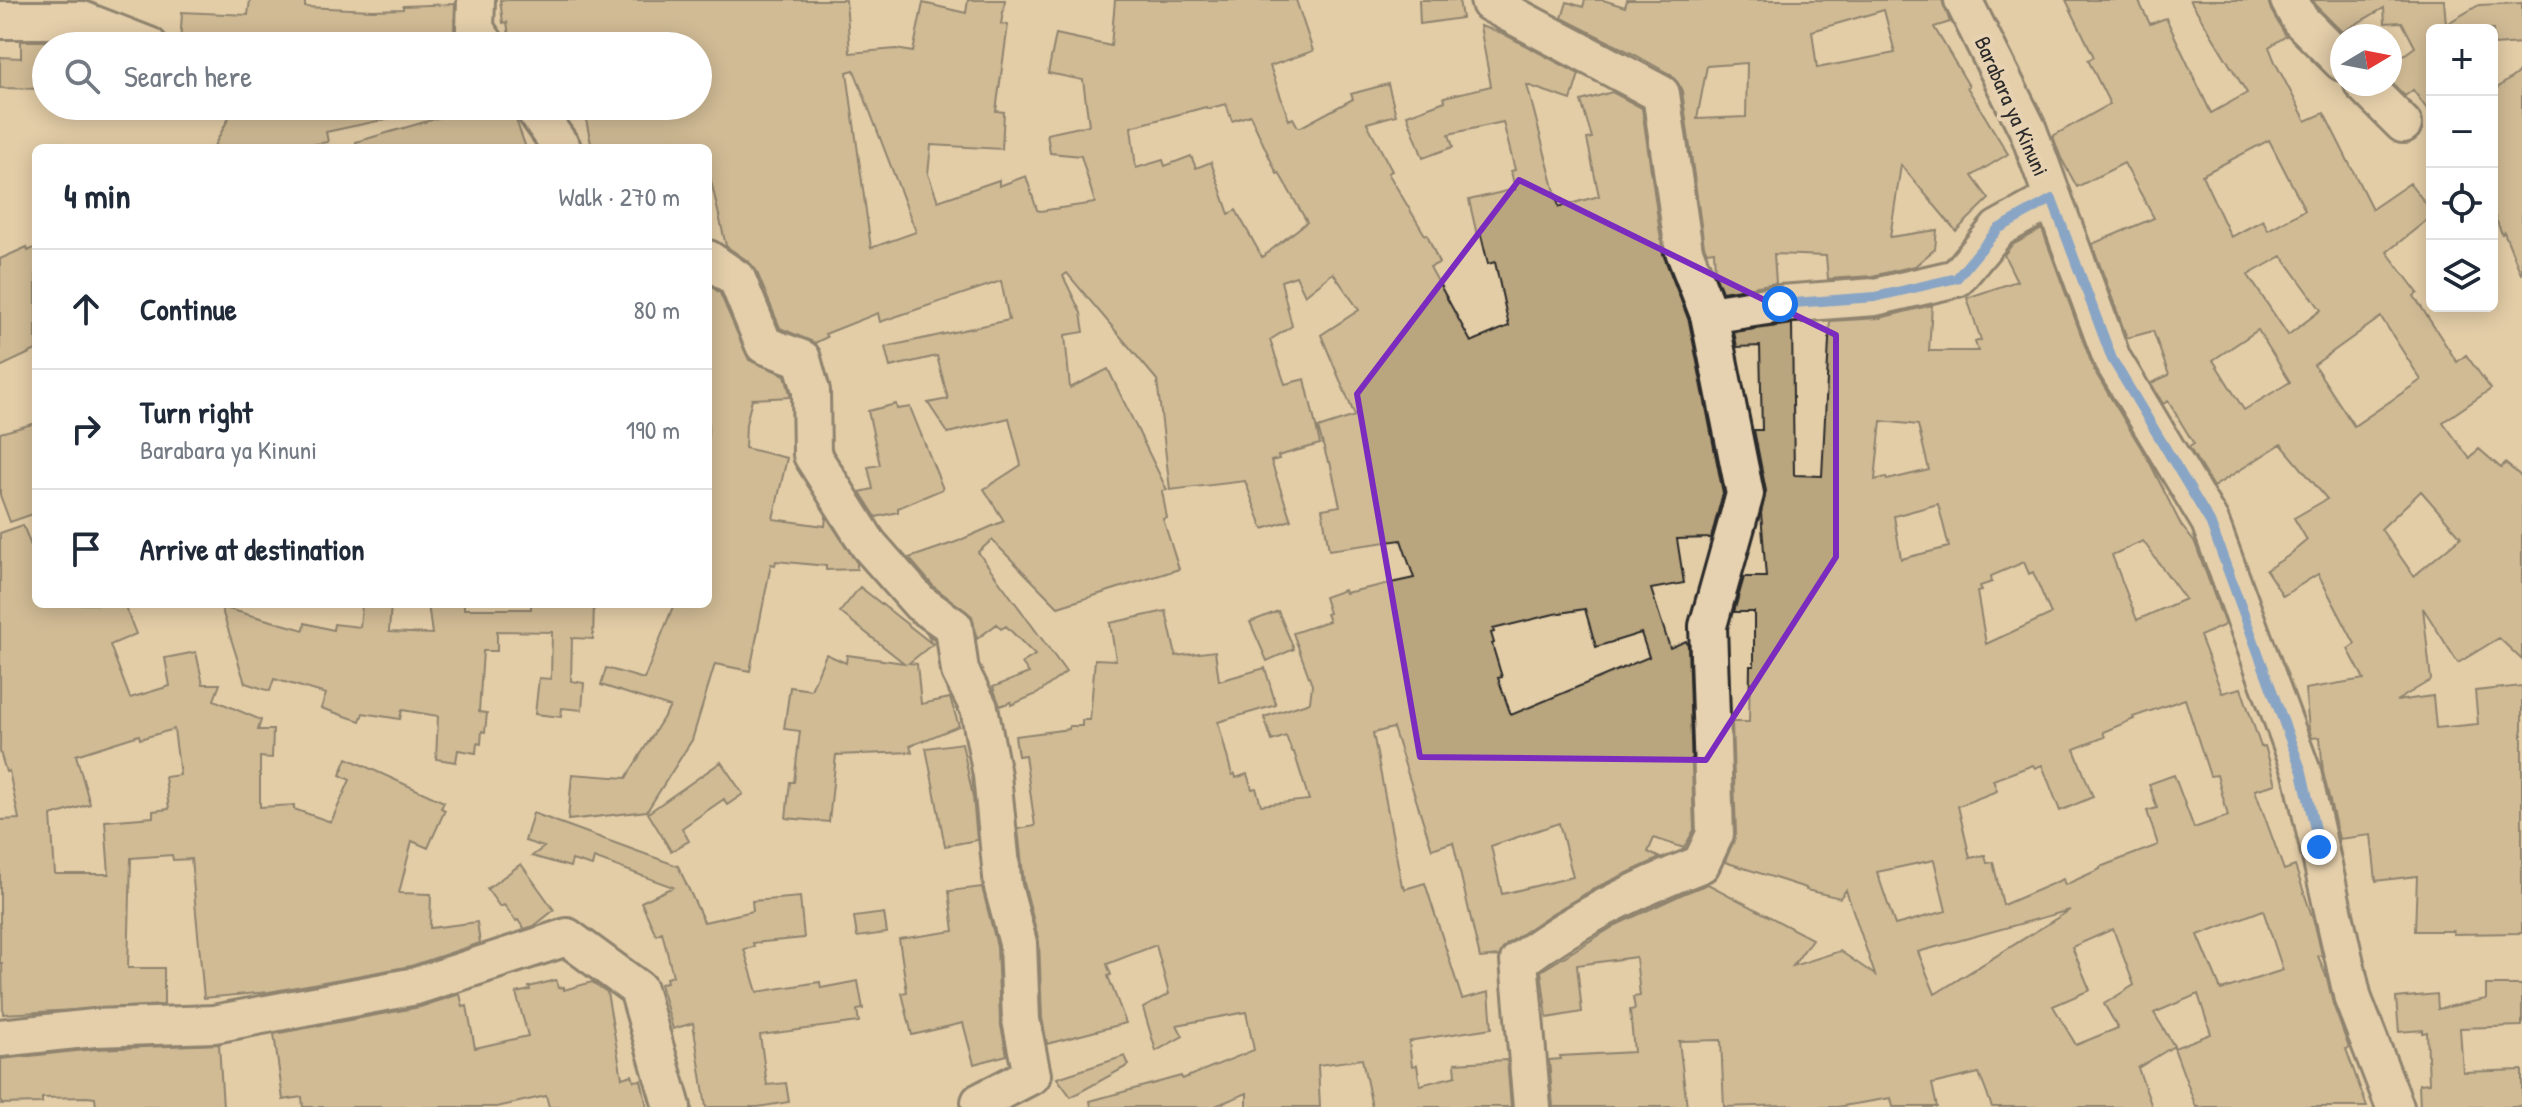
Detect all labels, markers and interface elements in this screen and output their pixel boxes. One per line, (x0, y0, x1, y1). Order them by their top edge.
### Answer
north arrow (2330, 24, 2402, 96)
map controls (2426, 24, 2498, 312)
button: + (2426, 24, 2498, 96)
street label: Barabara ya Kinuni (1968, 31, 2056, 181)
search box (32, 32, 712, 120)
icon: search (60, 54, 104, 98)
text: Search here (124, 56, 252, 96)
button: − (2426, 96, 2498, 168)
button: locate (2426, 168, 2498, 240)
text: 4 min (64, 173, 131, 219)
text: Walk · 270 m (559, 179, 680, 214)
button: layers (2426, 240, 2498, 312)
route start (1762, 286, 1798, 322)
icon: ahead (64, 287, 108, 331)
text: Continue (140, 289, 237, 329)
text: 80 m (633, 292, 680, 327)
text: Turn right (140, 392, 253, 432)
icon: right (64, 407, 108, 451)
text: 190 m (626, 412, 680, 447)
text: Barabara ya Kinuni (140, 432, 317, 467)
icon: arrive (64, 527, 108, 571)
text: Arrive at destination (140, 529, 365, 569)
route end (2301, 829, 2337, 865)

